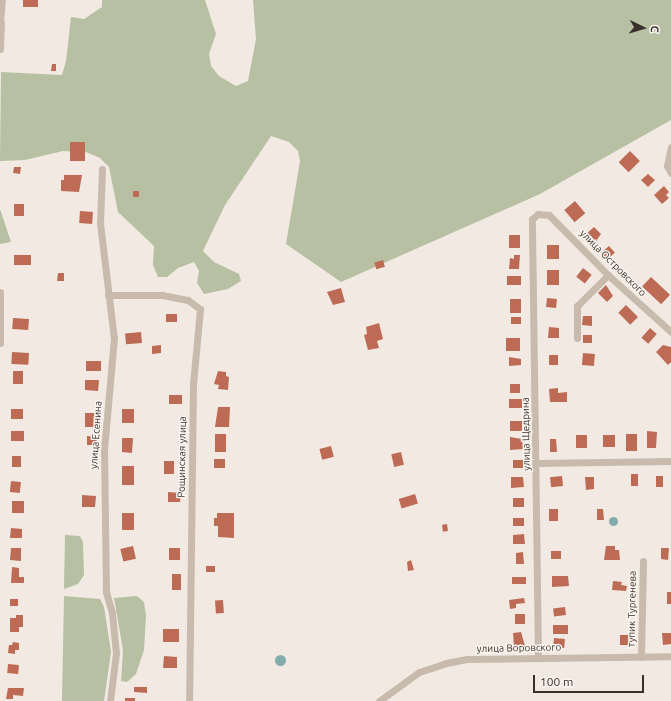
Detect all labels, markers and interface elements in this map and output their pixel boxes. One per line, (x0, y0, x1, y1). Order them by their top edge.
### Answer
north arrow (623, 8, 663, 48)
text: С (649, 25, 661, 33)
street label: улица Островского (577, 227, 649, 299)
street label: улица Щедрина (519, 397, 533, 471)
street label: улица Есенина (88, 401, 104, 469)
street label: Рощинская улица (175, 416, 189, 498)
street label: тупик Тургенева (625, 571, 639, 647)
street label: улица Воровского (477, 641, 561, 655)
scale bar (535, 667, 646, 693)
text: 100 m (540, 675, 573, 688)

